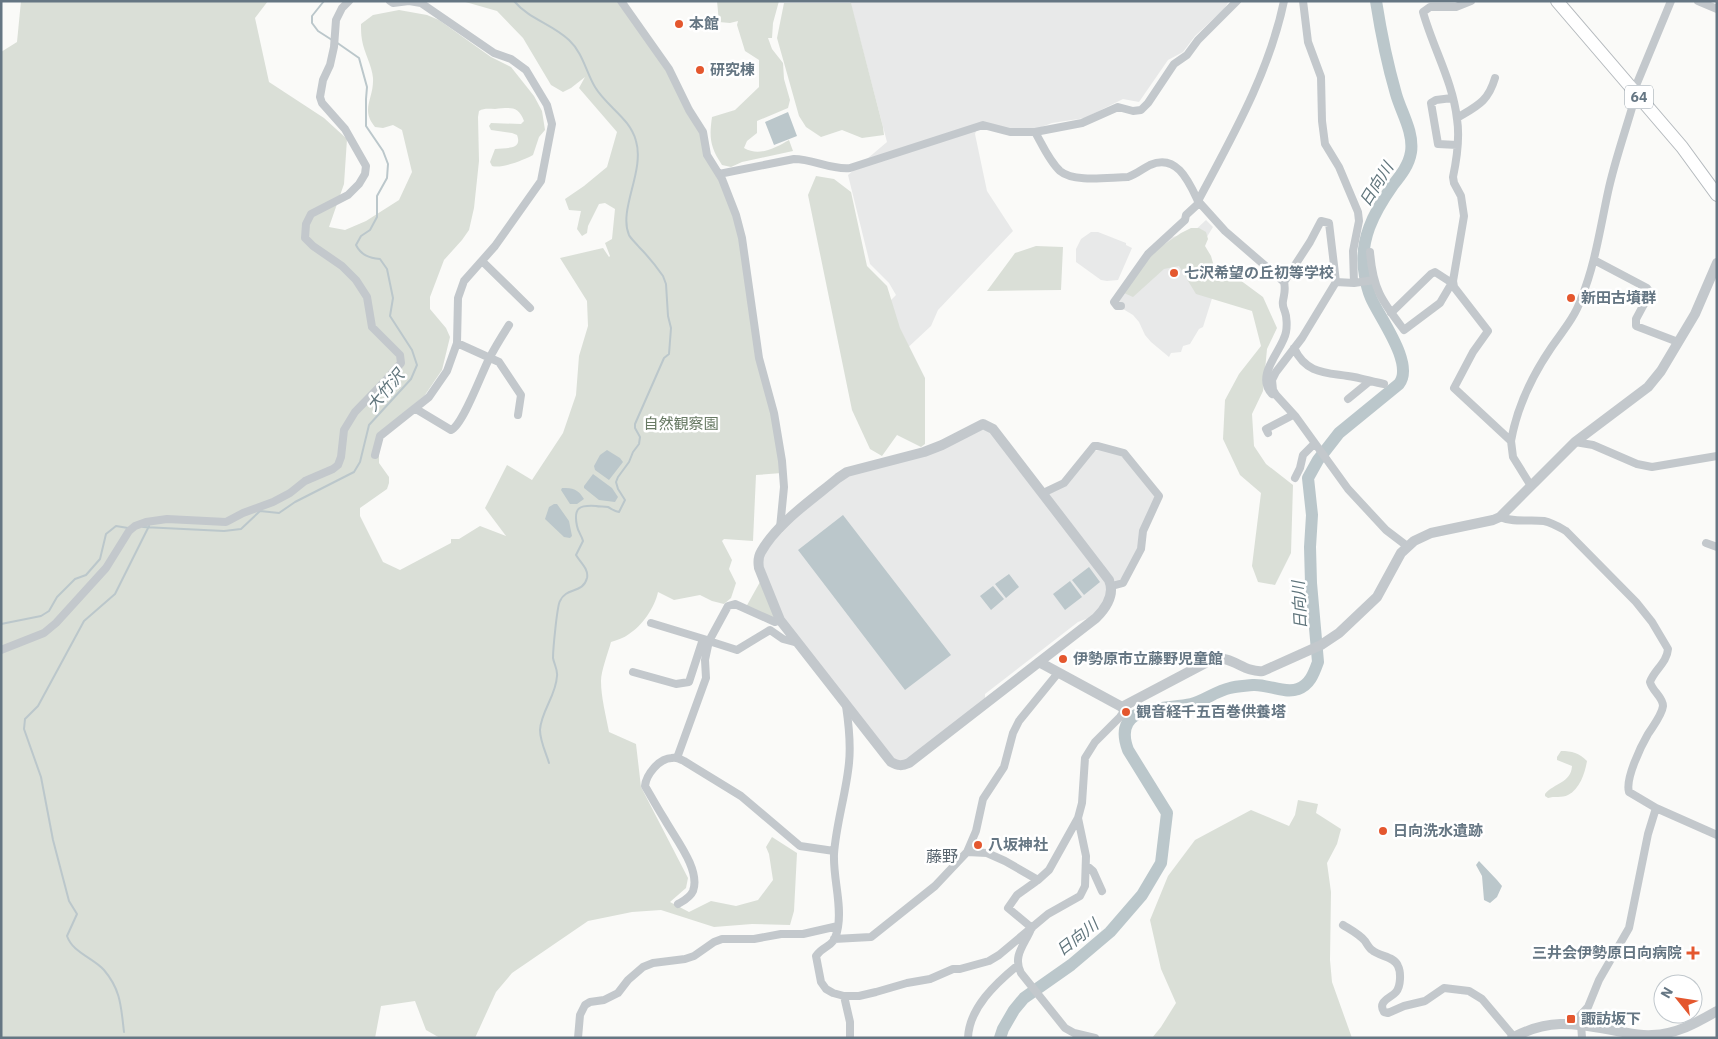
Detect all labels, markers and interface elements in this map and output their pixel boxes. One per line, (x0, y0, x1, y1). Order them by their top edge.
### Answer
place label: 本館 (689, 14, 719, 33)
marker: 本館 (673, 18, 685, 30)
place label: 研究棟 (710, 60, 755, 79)
marker: 研究棟 (694, 64, 706, 76)
road number: 64 (1625, 85, 1653, 108)
water label: 日向川 (1355, 157, 1398, 210)
place label: 七沢希望の丘初等学校 (1184, 263, 1334, 282)
marker: 七沢希望の丘初等学校 (1168, 267, 1180, 279)
place label: 新田古墳群 (1581, 288, 1656, 307)
marker: 新田古墳群 (1565, 292, 1577, 304)
water label: 大竹沢 (362, 364, 409, 415)
park label: 自然観察園 (643, 414, 719, 433)
water label: 日向川 (1288, 579, 1310, 629)
place label: 伊勢原市立藤野児童館 (1073, 649, 1223, 668)
marker: 伊勢原市立藤野児童館 (1057, 653, 1069, 665)
place label: 観音経千五百巻供養塔 (1136, 702, 1286, 721)
marker: 観音経千五百巻供養塔 (1120, 706, 1132, 718)
place label: 日向洗水遺跡 (1393, 821, 1483, 840)
marker: 日向洗水遺跡 (1377, 825, 1389, 837)
place label: 八坂神社 (988, 835, 1048, 854)
marker: 八坂神社 (972, 839, 984, 851)
district label: 藤野 (926, 846, 958, 866)
water label: 日向川 (1052, 913, 1104, 960)
place label: 三井会伊勢原日向病院 (1532, 943, 1682, 962)
marker: 三井会伊勢原日向病院 (1686, 946, 1700, 960)
north arrow (1653, 974, 1703, 1024)
text: N (1656, 984, 1677, 1001)
place label: 諏訪坂下 (1581, 1009, 1641, 1028)
marker: 諏訪坂下 (1565, 1013, 1577, 1025)

